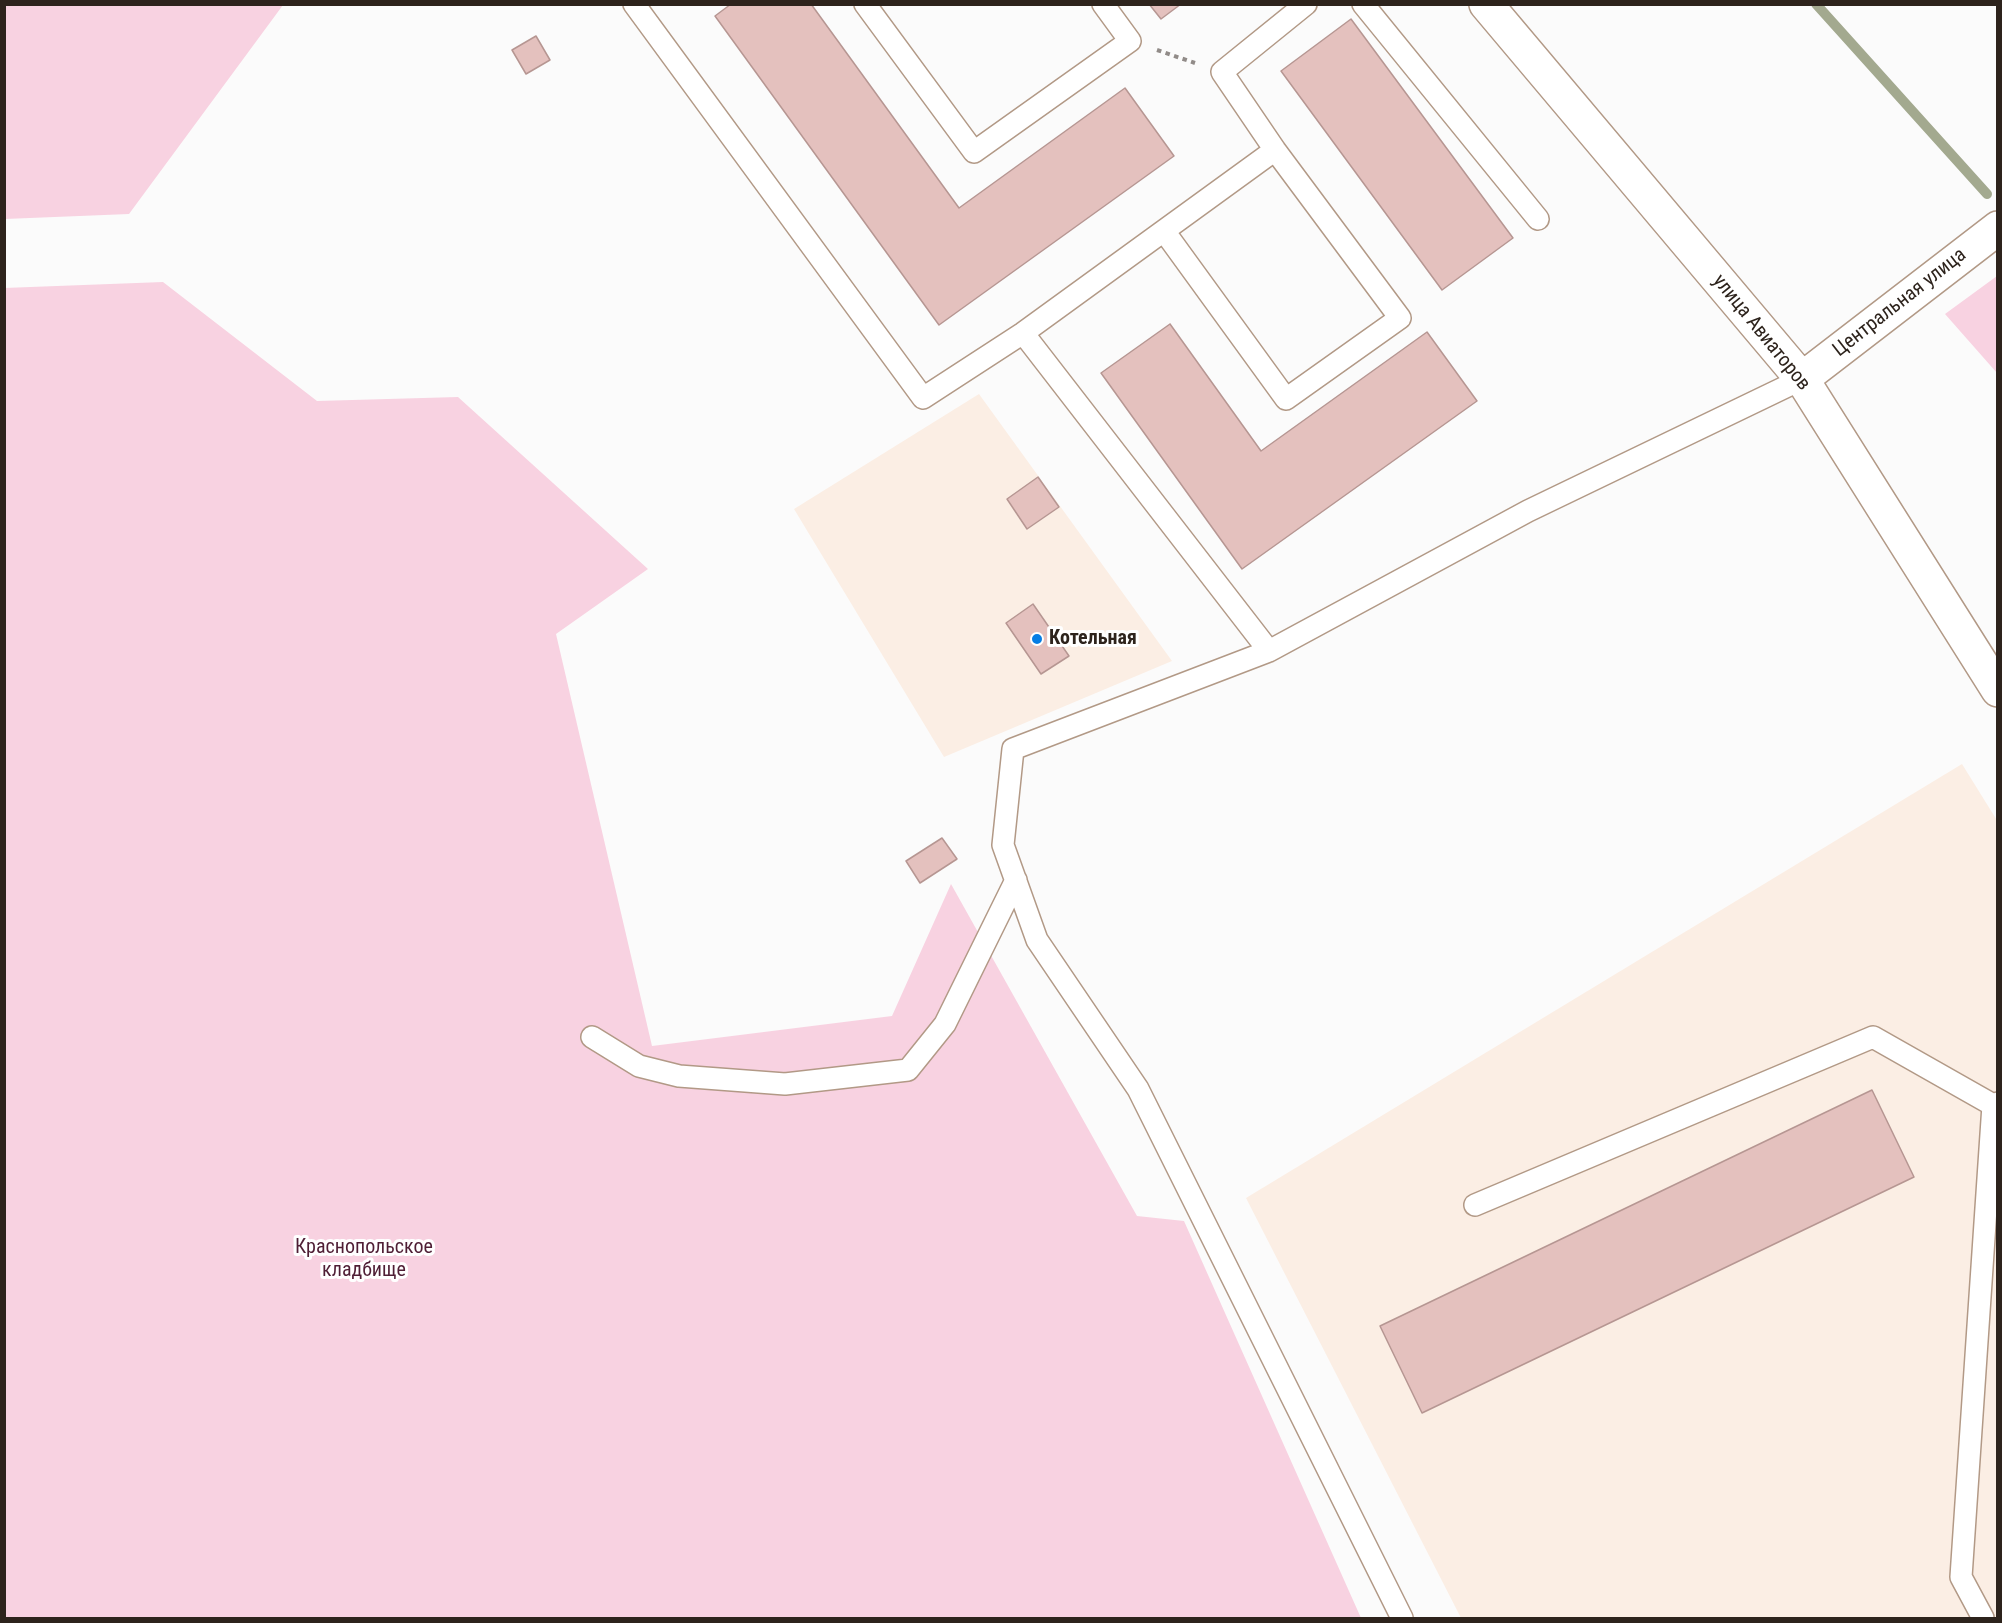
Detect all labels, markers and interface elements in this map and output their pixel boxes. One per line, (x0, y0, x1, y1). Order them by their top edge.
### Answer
street label: Центральная улица (1829, 244, 1971, 362)
street label: улица Авиаторов (1707, 270, 1815, 396)
place label: Котельная (1049, 627, 1137, 651)
marker: Котельная (1030, 632, 1044, 646)
park label: Краснопольское кладбище (295, 1236, 433, 1283)

